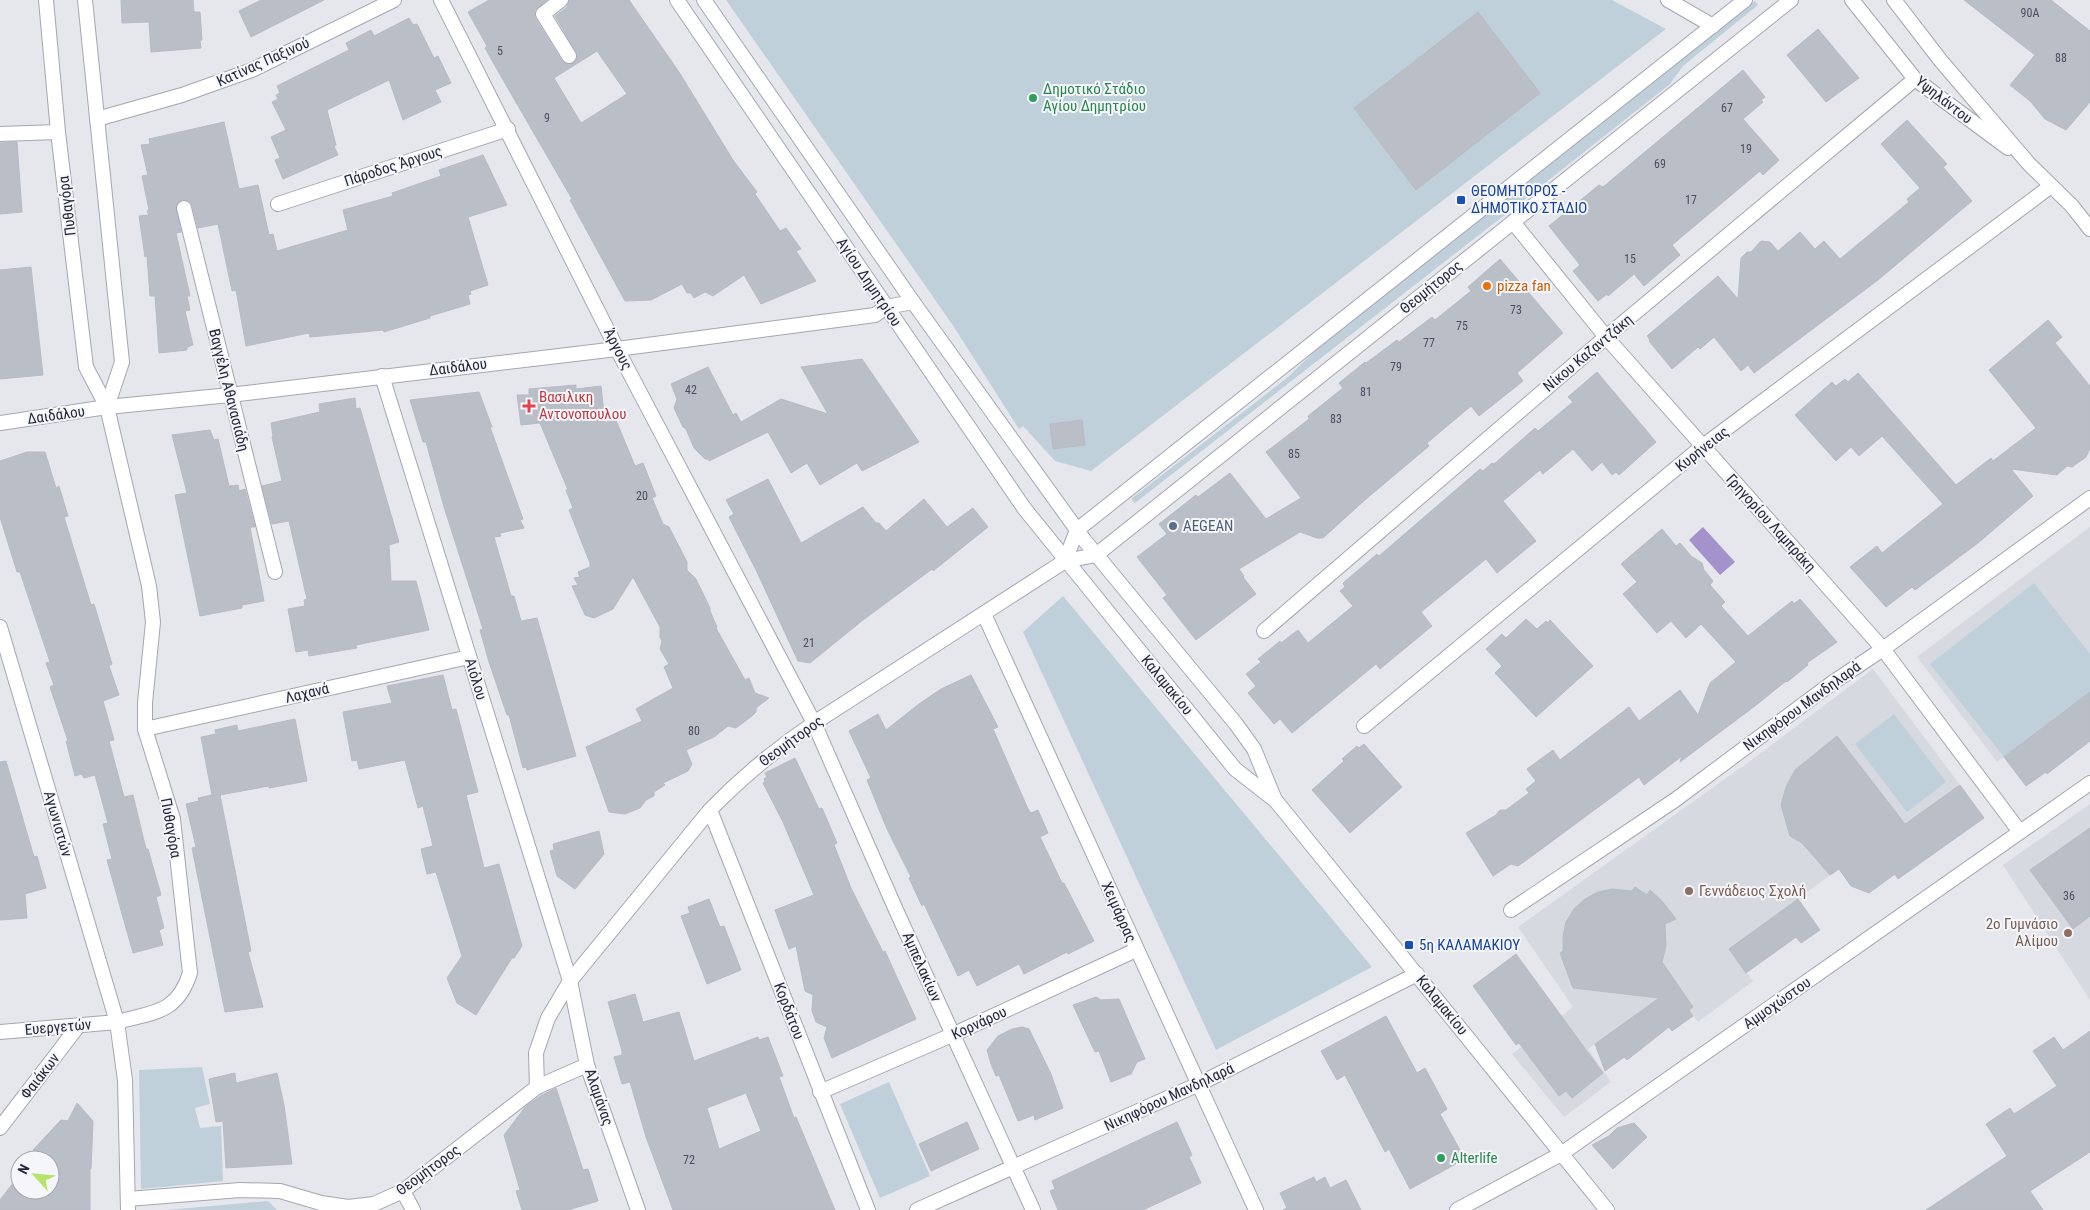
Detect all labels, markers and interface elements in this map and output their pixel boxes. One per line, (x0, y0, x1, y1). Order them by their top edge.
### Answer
house number: 90Α (2021, 6, 2039, 20)
street label: Κατίνας Παξινού (214, 34, 312, 90)
house number: 5 (497, 44, 503, 58)
house number: 88 (2055, 51, 2067, 65)
street label: Υψηλάντου (1912, 72, 1976, 128)
place label: Δημοτικό Στάδιο Αγίου Δημητρίου (1043, 80, 1146, 115)
marker: Δημοτικό Στάδιο Αγίου Δημητρίου (1027, 92, 1039, 104)
house number: 67 (1721, 101, 1733, 115)
house number: 9 (544, 111, 550, 125)
street label: Πάροδος Άργους (342, 142, 444, 190)
house number: 19 (1740, 142, 1752, 156)
house number: 69 (1654, 157, 1666, 171)
street label: Πυθαγόρα (54, 174, 80, 237)
place label: ΘΕΟΜΗΤΟΡΟΣ - ΔΗΜΟΤΙΚΟ ΣΤΑΔΙΟ (1471, 182, 1587, 217)
house number: 17 (1685, 193, 1697, 207)
marker: ΘΕΟΜΗΤΟΡΟΣ - ΔΗΜΟΤΙΚΟ ΣΤΑΔΙΟ (1455, 194, 1467, 206)
street label: Αγίου Δημητρίου (833, 234, 905, 330)
house number: 15 (1624, 252, 1636, 266)
street label: Θεομήτορος (1396, 256, 1466, 318)
place label: pizza fan (1497, 277, 1551, 295)
marker: pizza fan (1481, 280, 1493, 292)
house number: 73 (1510, 303, 1522, 317)
street label: Νίκου Καζαντζάκη (1540, 310, 1636, 396)
house number: 75 (1456, 319, 1468, 333)
street label: Άργους (600, 325, 636, 373)
street label: Βαγγέλη Αθανασιάδη (205, 327, 253, 453)
house number: 77 (1423, 336, 1435, 350)
street label: Δαιδάλου (428, 355, 488, 379)
house number: 79 (1390, 360, 1402, 374)
house number: 42 (685, 383, 697, 397)
house number: 81 (1360, 385, 1372, 399)
place label: Βασιλικη Αντονοπουλου (539, 388, 626, 423)
marker: Βασιλικη Αντονοπουλου (523, 400, 535, 412)
street label: Δαιδάλου (26, 402, 86, 428)
house number: 83 (1330, 412, 1342, 426)
street label: Κυρήνειας (1672, 423, 1732, 475)
house number: 85 (1288, 447, 1300, 461)
street label: Γρηγορίου Λαμπράκη (1722, 470, 1820, 576)
house number: 20 (636, 489, 648, 503)
place label: AEGEAN (1183, 517, 1233, 535)
marker: AEGEAN (1167, 520, 1179, 532)
house number: 21 (803, 636, 815, 650)
street label: Καλαμακίου (1137, 651, 1197, 719)
street label: Αιόλου (461, 656, 491, 702)
street label: Νικηφόρου Μανδηλαρά (1740, 657, 1865, 755)
street label: Λαχανά (283, 679, 331, 707)
street label: Θεομήτορος (755, 712, 827, 770)
house number: 80 (688, 724, 700, 738)
street label: Αγωνιστών (40, 789, 76, 860)
street label: Πυθαγόρα (157, 797, 185, 860)
street label: Χειμάρρας (1098, 879, 1140, 945)
place label: Γεννάδειος Σχολή (1699, 882, 1806, 900)
marker: Γεννάδειος Σχολή (1683, 885, 1695, 897)
house number: 36 (2063, 889, 2075, 903)
place label: 2ο Γυμνάσιο Αλίμου (1986, 915, 2058, 950)
marker: 2ο Γυμνάσιο Αλίμου (2062, 927, 2074, 939)
street label: Αμπελακίων (899, 929, 946, 1005)
place label: 5η ΚΑΛΑΜΑΚΙΟΥ (1419, 936, 1520, 954)
marker: 5η ΚΑΛΑΜΑΚΙΟΥ (1403, 939, 1415, 951)
street label: Καλαμακίου (1412, 971, 1472, 1039)
street label: Αμμοχώστου (1740, 973, 1814, 1033)
street label: Κορδάτου (770, 980, 808, 1042)
street label: Κορνάρου (949, 1002, 1009, 1044)
street label: Ευεργετών (24, 1015, 93, 1039)
street label: Φαιάκων (17, 1049, 64, 1102)
street label: Νικηφόρου Μανδηλαρά (1101, 1059, 1237, 1135)
street label: Αλαμάνας (581, 1066, 617, 1128)
street label: Θεομήτορος (392, 1141, 464, 1199)
place label: Alterlife (1451, 1149, 1498, 1167)
north arrow (10, 1150, 60, 1200)
marker: Alterlife (1435, 1152, 1447, 1164)
house number: 72 (683, 1153, 695, 1167)
text: N (14, 1162, 32, 1177)

